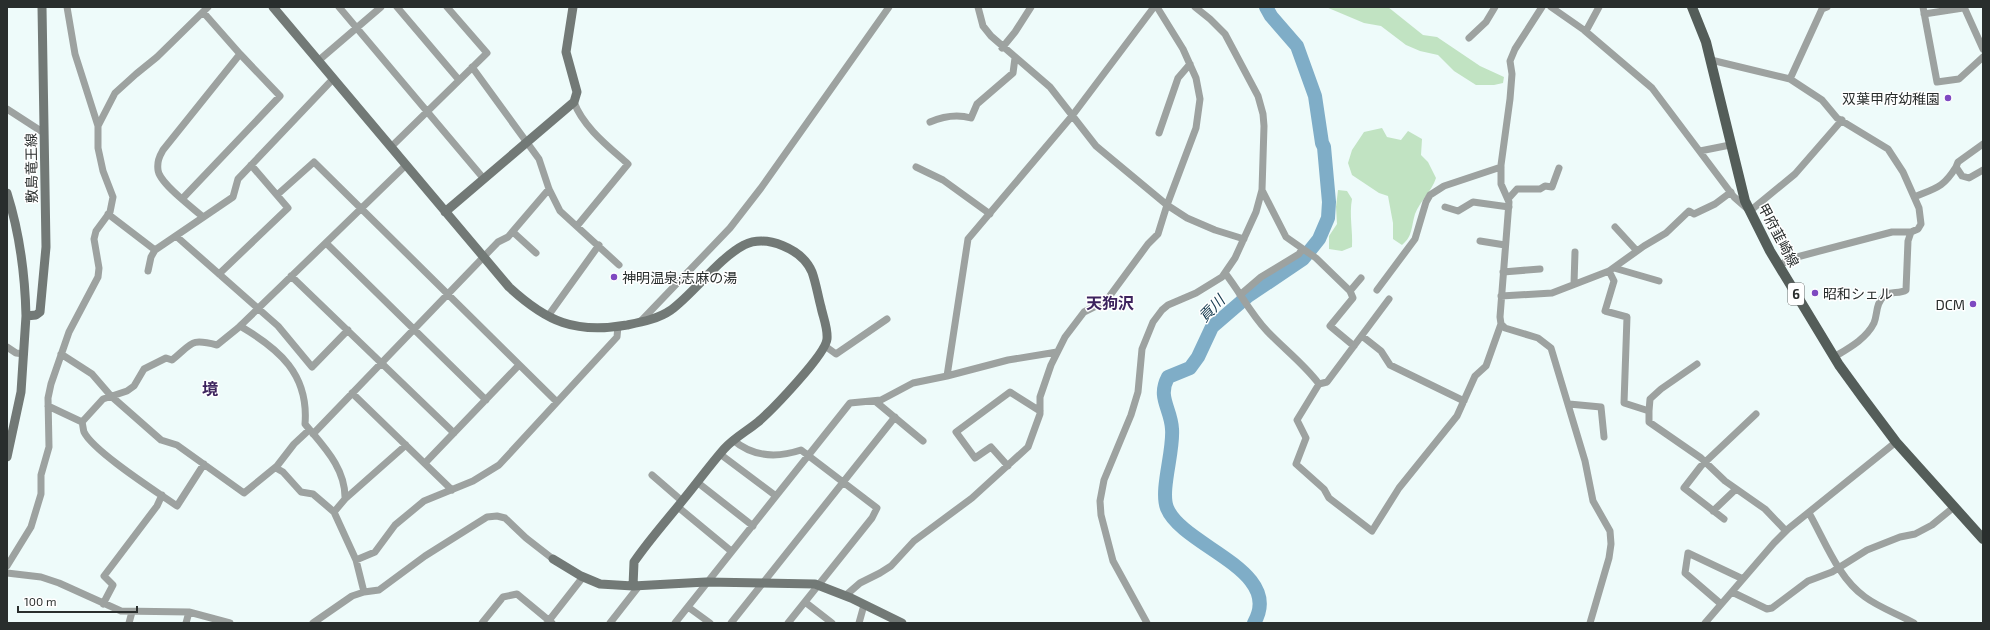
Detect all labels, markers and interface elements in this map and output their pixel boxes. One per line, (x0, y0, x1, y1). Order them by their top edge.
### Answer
place label: 双葉甲府幼稚園 (1842, 90, 1940, 107)
marker: 双葉甲府幼稚園 (1943, 93, 1953, 103)
street label: 敷島竜王線 (22, 133, 40, 203)
street label: 甲府韮崎線 (1755, 200, 1803, 270)
place label: 神明温泉;志麻の湯 (622, 269, 737, 286)
marker: 神明温泉;志麻の湯 (609, 272, 619, 282)
road number: 6 (1788, 283, 1804, 305)
place label: 昭和シェル (1823, 285, 1893, 302)
marker: 昭和シェル (1810, 288, 1820, 298)
water label: 貢川 (1194, 290, 1229, 325)
district label: 天狗沢 (1086, 293, 1134, 312)
place label: DCM (1935, 296, 1965, 313)
marker: DCM (1968, 299, 1978, 309)
district label: 境 (202, 379, 218, 398)
scale bar (18, 588, 137, 614)
text: 100 m (24, 594, 56, 608)

